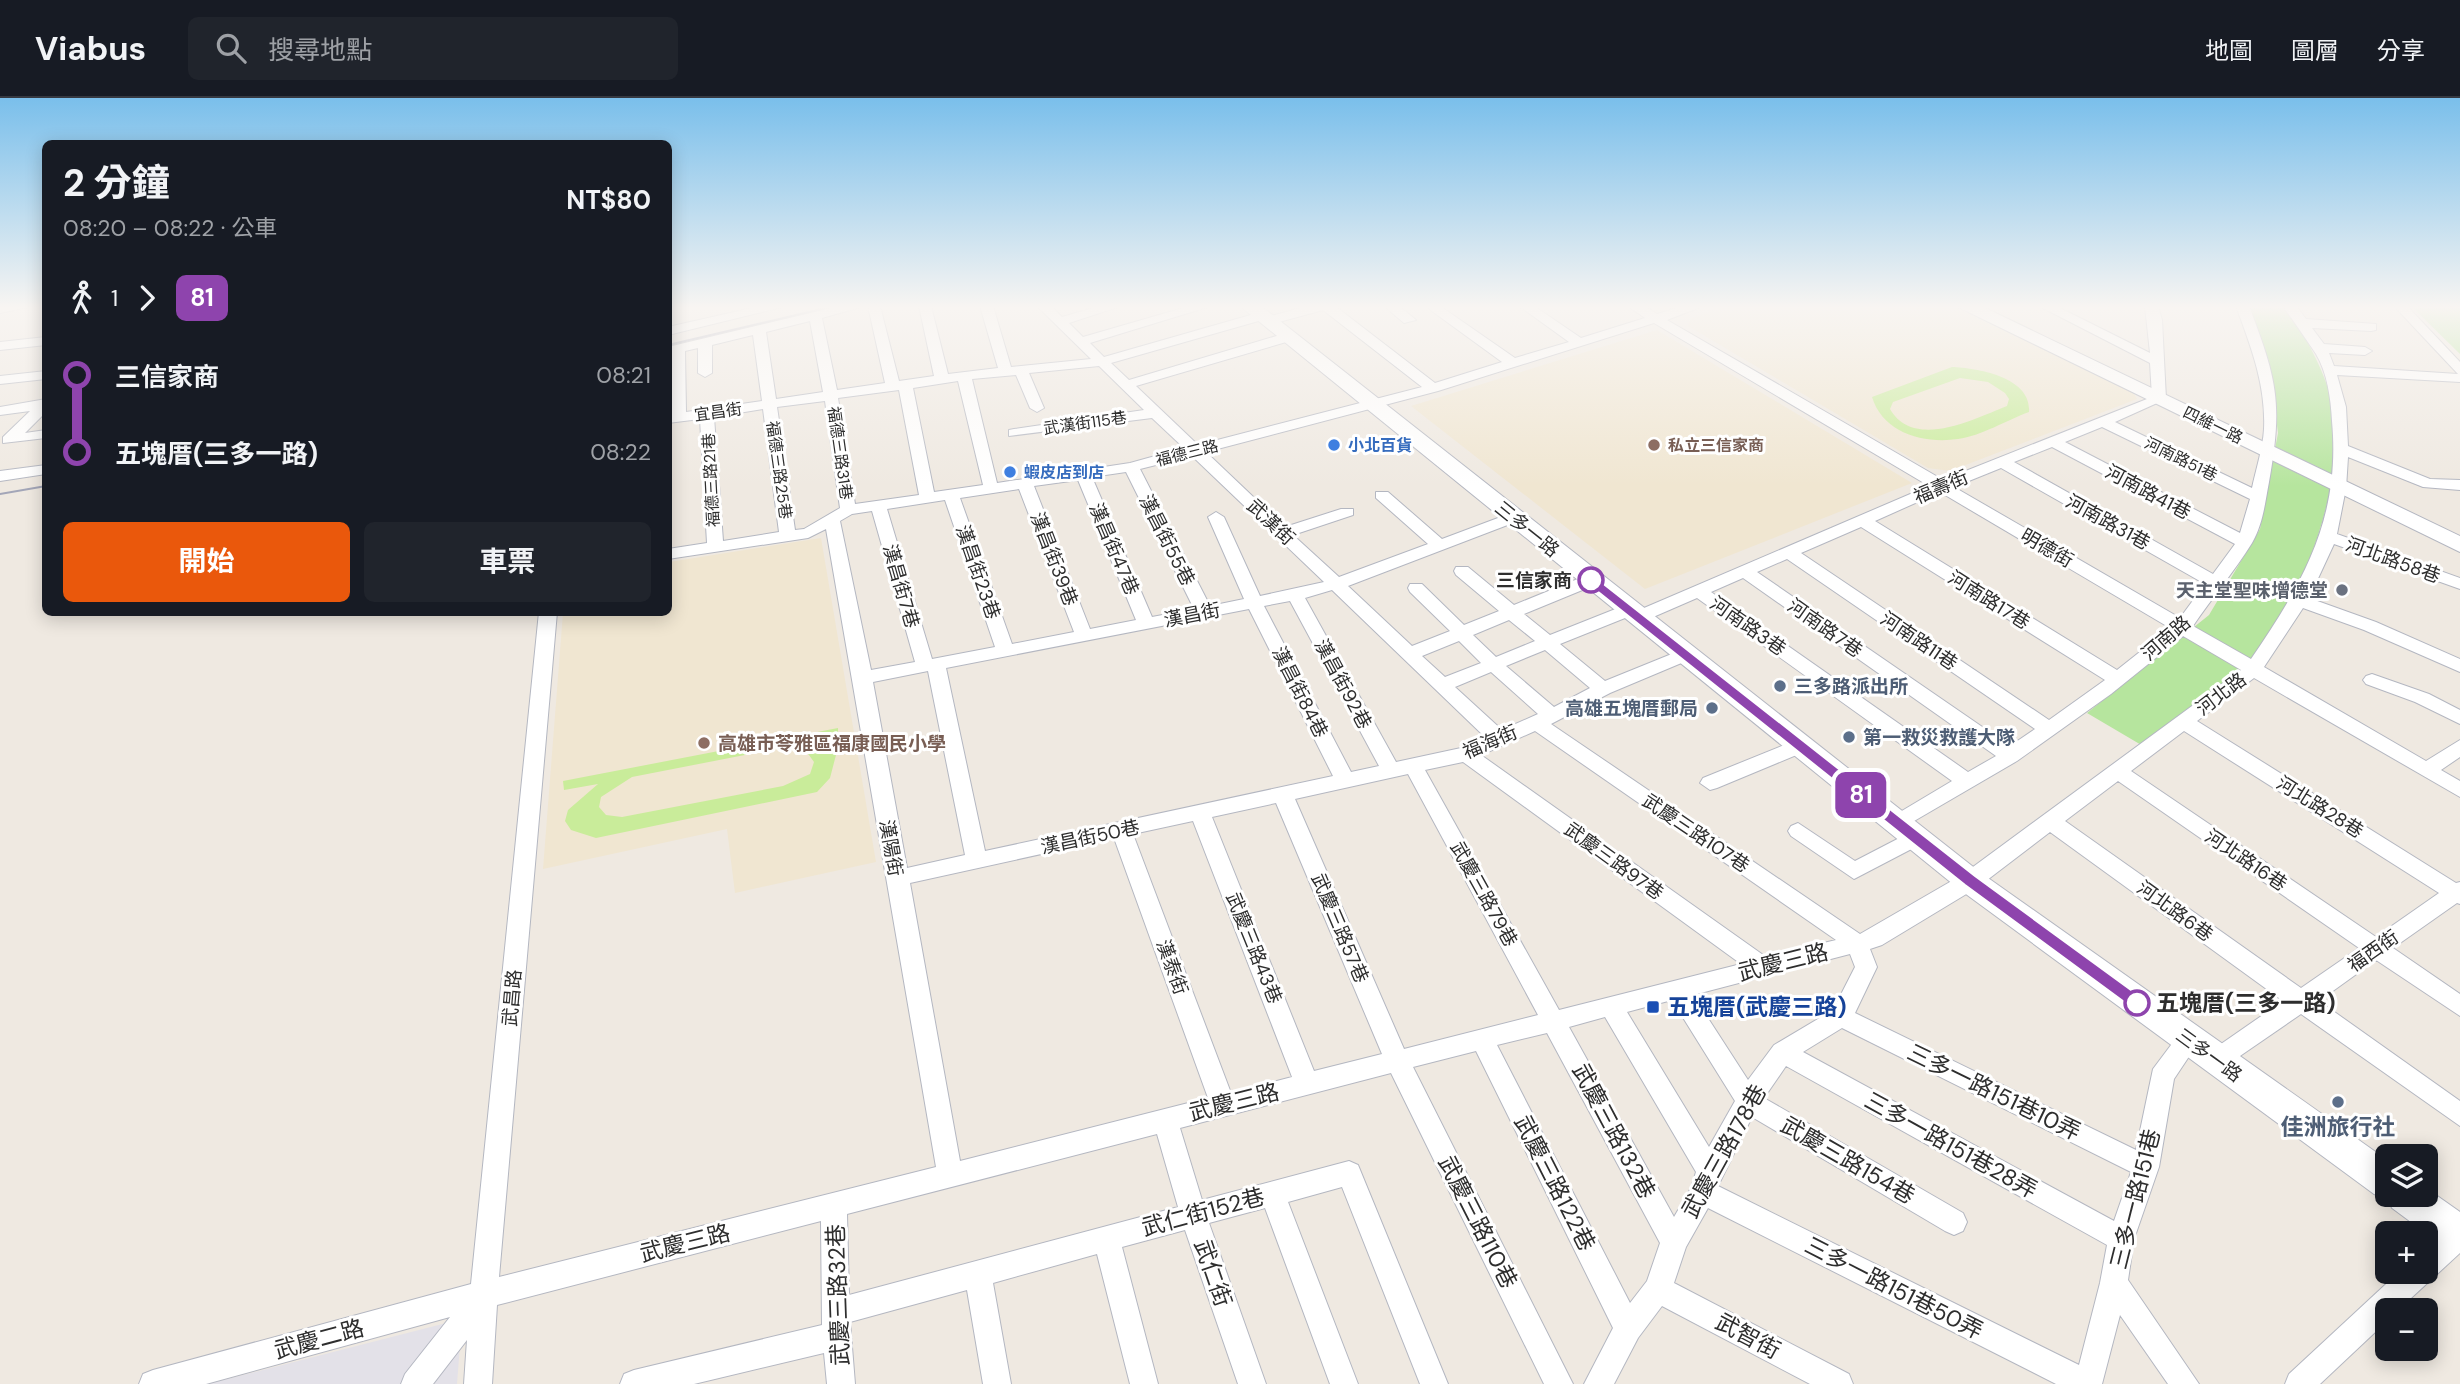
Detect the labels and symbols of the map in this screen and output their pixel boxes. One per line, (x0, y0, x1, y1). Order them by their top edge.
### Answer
street label: 宜昌街 (693, 398, 743, 426)
street label: 四維一路 (2180, 402, 2246, 448)
street label: 福德三路31巷 (823, 405, 857, 501)
street label: 武漢街115巷 (1042, 407, 1128, 439)
street label: 福德三路25巷 (762, 420, 796, 520)
street label: 福德三路21巷 (698, 432, 724, 528)
street label: 河南路51巷 (2141, 432, 2221, 486)
street label: 福德三路 (1153, 435, 1221, 471)
place label: 小北百貨 (1348, 435, 1412, 456)
place label: 私立三信家商 (1668, 435, 1764, 456)
marker: 小北百貨 (1326, 437, 1342, 453)
marker: 私立三信家商 (1646, 437, 1662, 453)
street label: 河南路41巷 (2101, 459, 2195, 525)
place label: 蝦皮店到店 (1024, 462, 1104, 483)
marker: 蝦皮店到店 (1002, 464, 1018, 480)
street label: 福壽街 (1910, 464, 1972, 510)
street label: 河南路31巷 (2061, 489, 2155, 555)
street label: 漢昌街55巷 (1133, 490, 1201, 590)
street label: 武漢街 (1242, 493, 1300, 551)
street label: 三多一路 (1490, 495, 1564, 563)
street label: 漢昌街47巷 (1083, 499, 1145, 599)
street label: 漢昌街39巷 (1025, 508, 1083, 610)
street label: 漢昌街23巷 (950, 522, 1006, 622)
street label: 明德街 (2016, 523, 2078, 573)
street label: 河北路58巷 (2342, 531, 2444, 589)
street label: 漢昌街7巷 (877, 541, 925, 631)
street label: 河南路17巷 (1943, 565, 2035, 635)
marker: 三信家商 (1578, 567, 1604, 593)
place label: 三信家商 (1496, 568, 1572, 593)
place label: 天主堂聖味增德堂 (2176, 578, 2328, 603)
marker: 天主堂聖味增德堂 (2334, 582, 2350, 598)
street label: 河南路3巷 (1705, 591, 1791, 661)
street label: 河南路7巷 (1783, 593, 1867, 663)
street label: 漢昌街 (1162, 597, 1222, 633)
street label: 河南路11巷 (1876, 606, 1962, 676)
street label: 河南路 (2136, 610, 2196, 666)
street label: 漢昌街92巷 (1309, 635, 1377, 733)
street label: 漢昌街84巷 (1266, 642, 1334, 742)
street label: 河北路 (2191, 667, 2251, 721)
place label: 三多路派出所 (1794, 674, 1908, 699)
marker: 三多路派出所 (1772, 678, 1788, 694)
place label: 高雄五塊厝郵局 (1565, 696, 1698, 721)
marker: 高雄五塊厝郵局 (1704, 700, 1720, 716)
street label: 福海街 (1459, 719, 1521, 765)
place label: 第一救災救護大隊 (1863, 725, 2015, 750)
marker: 第一救災救護大隊 (1841, 729, 1857, 745)
place label: 高雄市苓雅區福康國民小學 (718, 731, 946, 756)
marker: 高雄市苓雅區福康國民小學 (696, 735, 712, 751)
street label: 河北路28巷 (2272, 770, 2368, 844)
line badge: 81 (1829, 772, 1892, 818)
street label: 武慶三路107巷 (1638, 788, 1754, 878)
street label: 漢昌街50巷 (1038, 814, 1142, 860)
street label: 武慶三路97巷 (1559, 817, 1669, 905)
street label: 漢陽街 (874, 818, 908, 878)
street label: 河北路16巷 (2200, 823, 2292, 897)
street label: 武慶三路79巷 (1445, 837, 1523, 951)
street label: 武慶三路57巷 (1306, 870, 1374, 986)
street label: 河北路6巷 (2132, 875, 2218, 947)
street label: 武慶三路43巷 (1220, 889, 1288, 1007)
street label: 福西街 (2342, 924, 2404, 978)
street label: 漢泰街 (1151, 936, 1193, 998)
street label: 武慶三路 (1735, 936, 1831, 988)
street label: 武昌路 (497, 969, 527, 1027)
place label: 五塊厝(三多一路) (2156, 988, 2336, 1018)
marker: 五塊厝(三多一路) (2124, 990, 2150, 1016)
place label: 五塊厝(武慶三路) (1667, 992, 1847, 1022)
marker: 五塊厝(武慶三路) (1645, 999, 1661, 1015)
street label: 三多一路 (2171, 1023, 2247, 1087)
street label: 三多一路151巷10弄 (1902, 1037, 2086, 1147)
street label: 武慶三路132巷 (1566, 1058, 1662, 1204)
street label: 武慶三路 (1186, 1076, 1282, 1128)
street label: 武慶三路178巷 (1675, 1079, 1773, 1223)
street label: 三多一路151巷28弄 (1859, 1085, 2043, 1205)
marker: 佳洲旅行社 (2330, 1094, 2346, 1110)
street label: 武慶三路154巷 (1775, 1109, 1921, 1211)
street label: 武慶三路122巷 (1508, 1110, 1602, 1256)
place label: 佳洲旅行社 (2281, 1112, 2396, 1142)
street label: 三多一路151巷 (2103, 1126, 2167, 1272)
street label: 武慶三路110巷 (1432, 1151, 1524, 1293)
street label: 武仁街152巷 (1138, 1181, 1268, 1243)
street label: 武慶三路 (637, 1217, 733, 1269)
street label: 武慶三路32巷 (821, 1224, 855, 1366)
street label: 三多一路151巷50弄 (1800, 1230, 1988, 1346)
street label: 武仁街 (1188, 1235, 1238, 1311)
street label: 武智街 (1710, 1307, 1786, 1365)
street label: 武慶二路 (271, 1313, 367, 1365)

